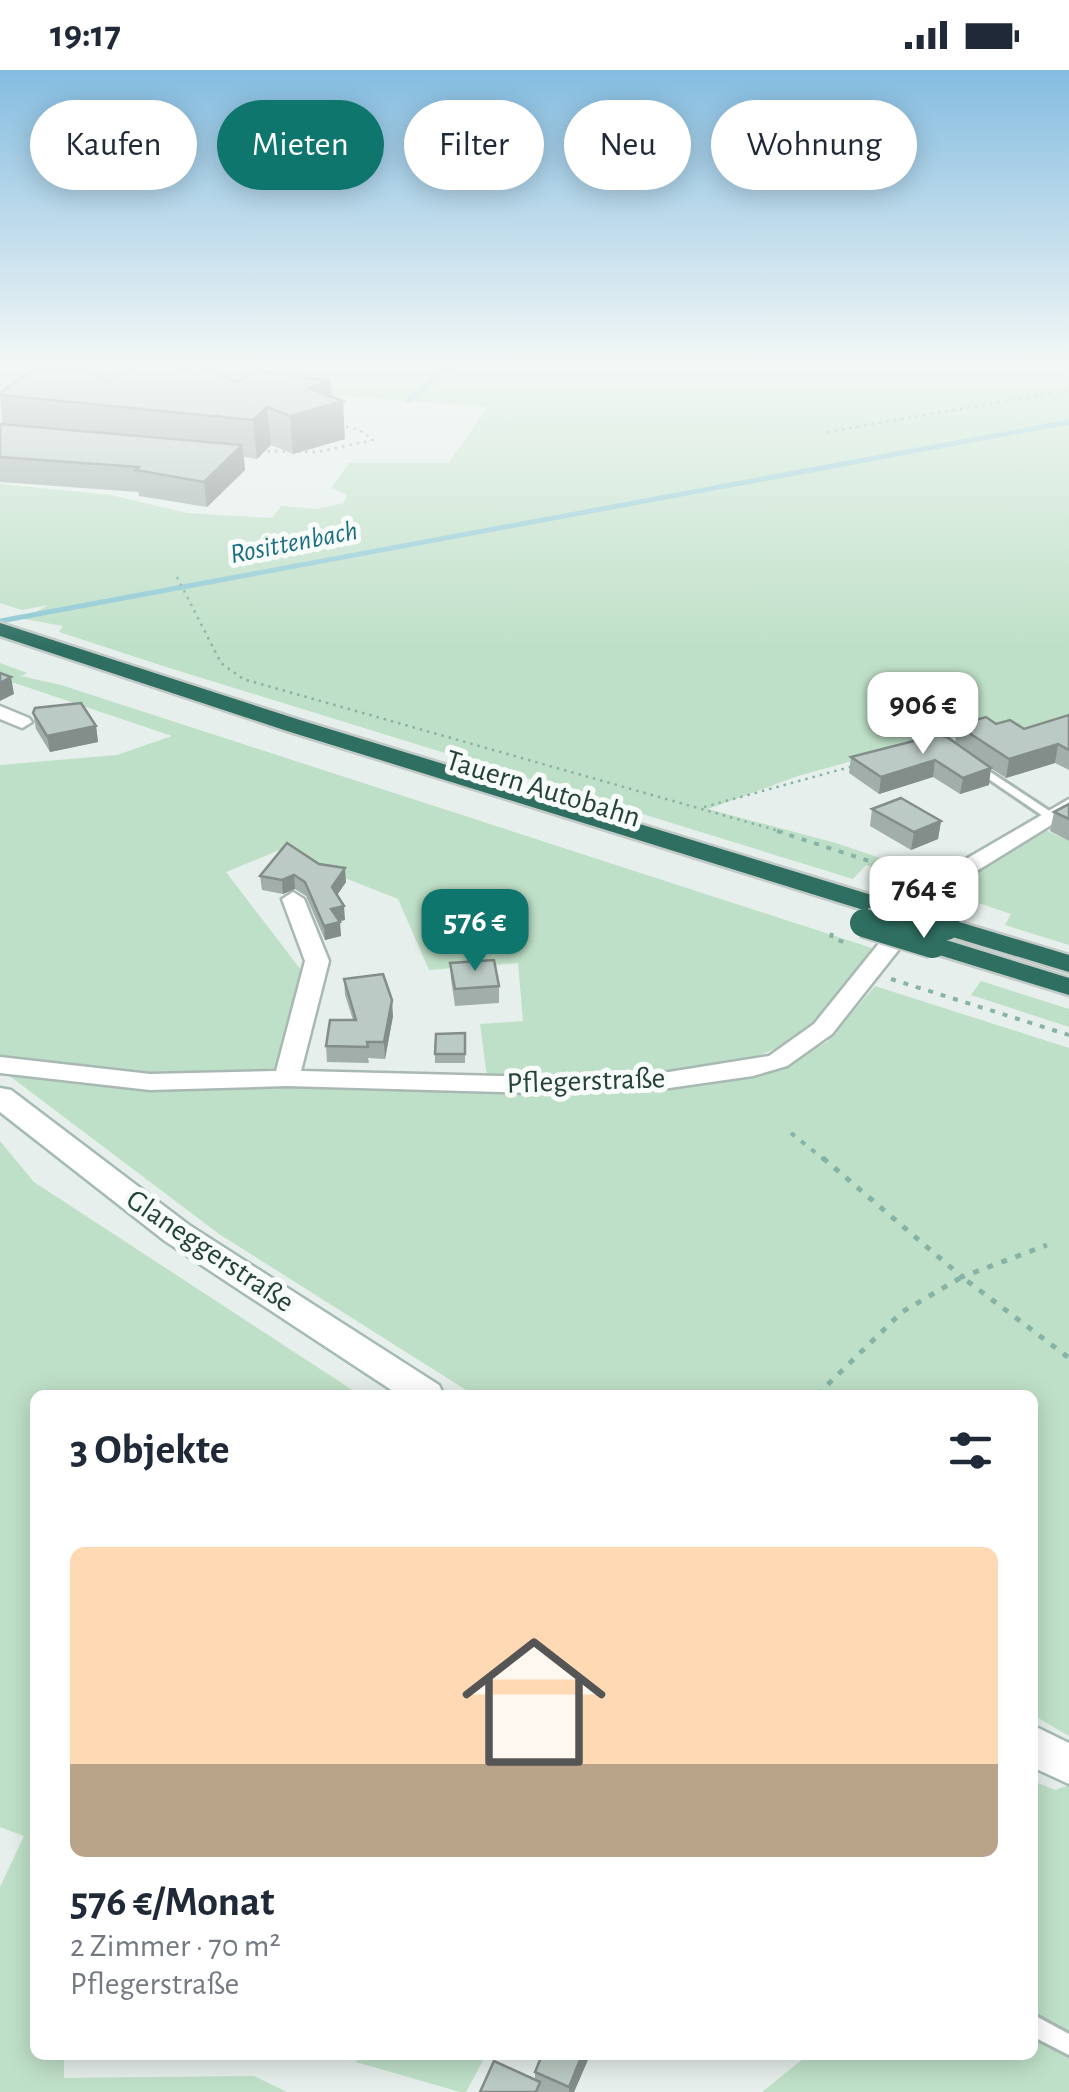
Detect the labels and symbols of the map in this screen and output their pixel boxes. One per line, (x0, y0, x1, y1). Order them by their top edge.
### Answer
water label: Rosittenbach (228, 517, 360, 569)
pin: 906 € (853, 672, 993, 757)
street label: Tauern Autobahn (442, 745, 644, 833)
pin: 764 € (854, 856, 994, 941)
pin: 576 € (405, 889, 545, 974)
street label: Pflegerstraße (506, 1063, 666, 1099)
street label: Glaneggerstraße (121, 1184, 299, 1318)

